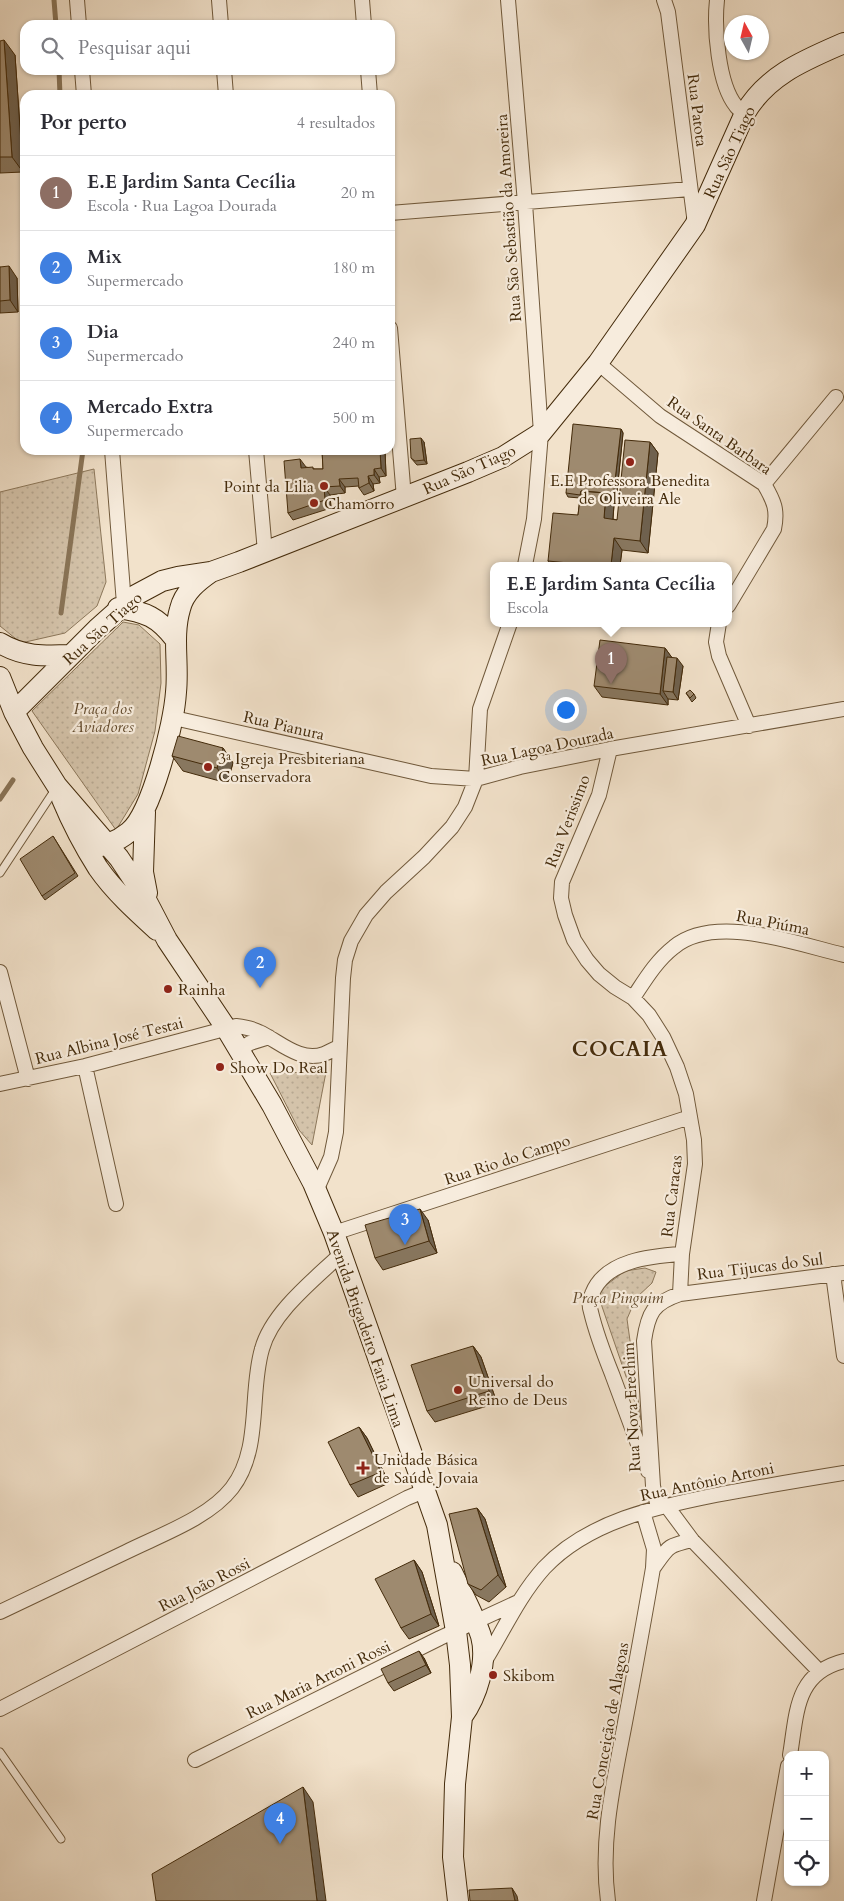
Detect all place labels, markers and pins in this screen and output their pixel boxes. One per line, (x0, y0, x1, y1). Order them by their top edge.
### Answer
marker: E.E Professora Benedita de Oliveira Ale (624, 456, 636, 468)
place label: E.E Professora Benedita de Oliveira Ale (550, 470, 710, 510)
place label: Point da Lilia (224, 476, 314, 498)
marker: Point da Lilia (318, 480, 330, 492)
place label: Chamorro (324, 493, 395, 515)
marker: Chamorro (308, 497, 320, 509)
pin: 1 (595, 643, 627, 684)
place label: 3ª Igreja Presbiteriana Conservadora (218, 748, 365, 788)
marker: 3ª Igreja Presbiteriana Conservadora (202, 761, 214, 773)
pin: 2 (244, 947, 276, 988)
place label: Rainha (178, 979, 225, 1001)
marker: Rainha (162, 983, 174, 995)
place label: Show Do Real (230, 1057, 328, 1079)
marker: Show Do Real (214, 1061, 226, 1073)
pin: 3 (389, 1204, 421, 1245)
place label: Universal do Reino de Deus (468, 1371, 567, 1411)
marker: Universal do Reino de Deus (452, 1384, 464, 1396)
place label: Unidade Básica de Saúde Jovaia (374, 1449, 478, 1489)
marker: Unidade Básica de Saúde Jovaia (356, 1461, 370, 1475)
place label: Skibom (503, 1665, 555, 1687)
marker: Skibom (487, 1669, 499, 1681)
pin: 4 (264, 1803, 296, 1844)

